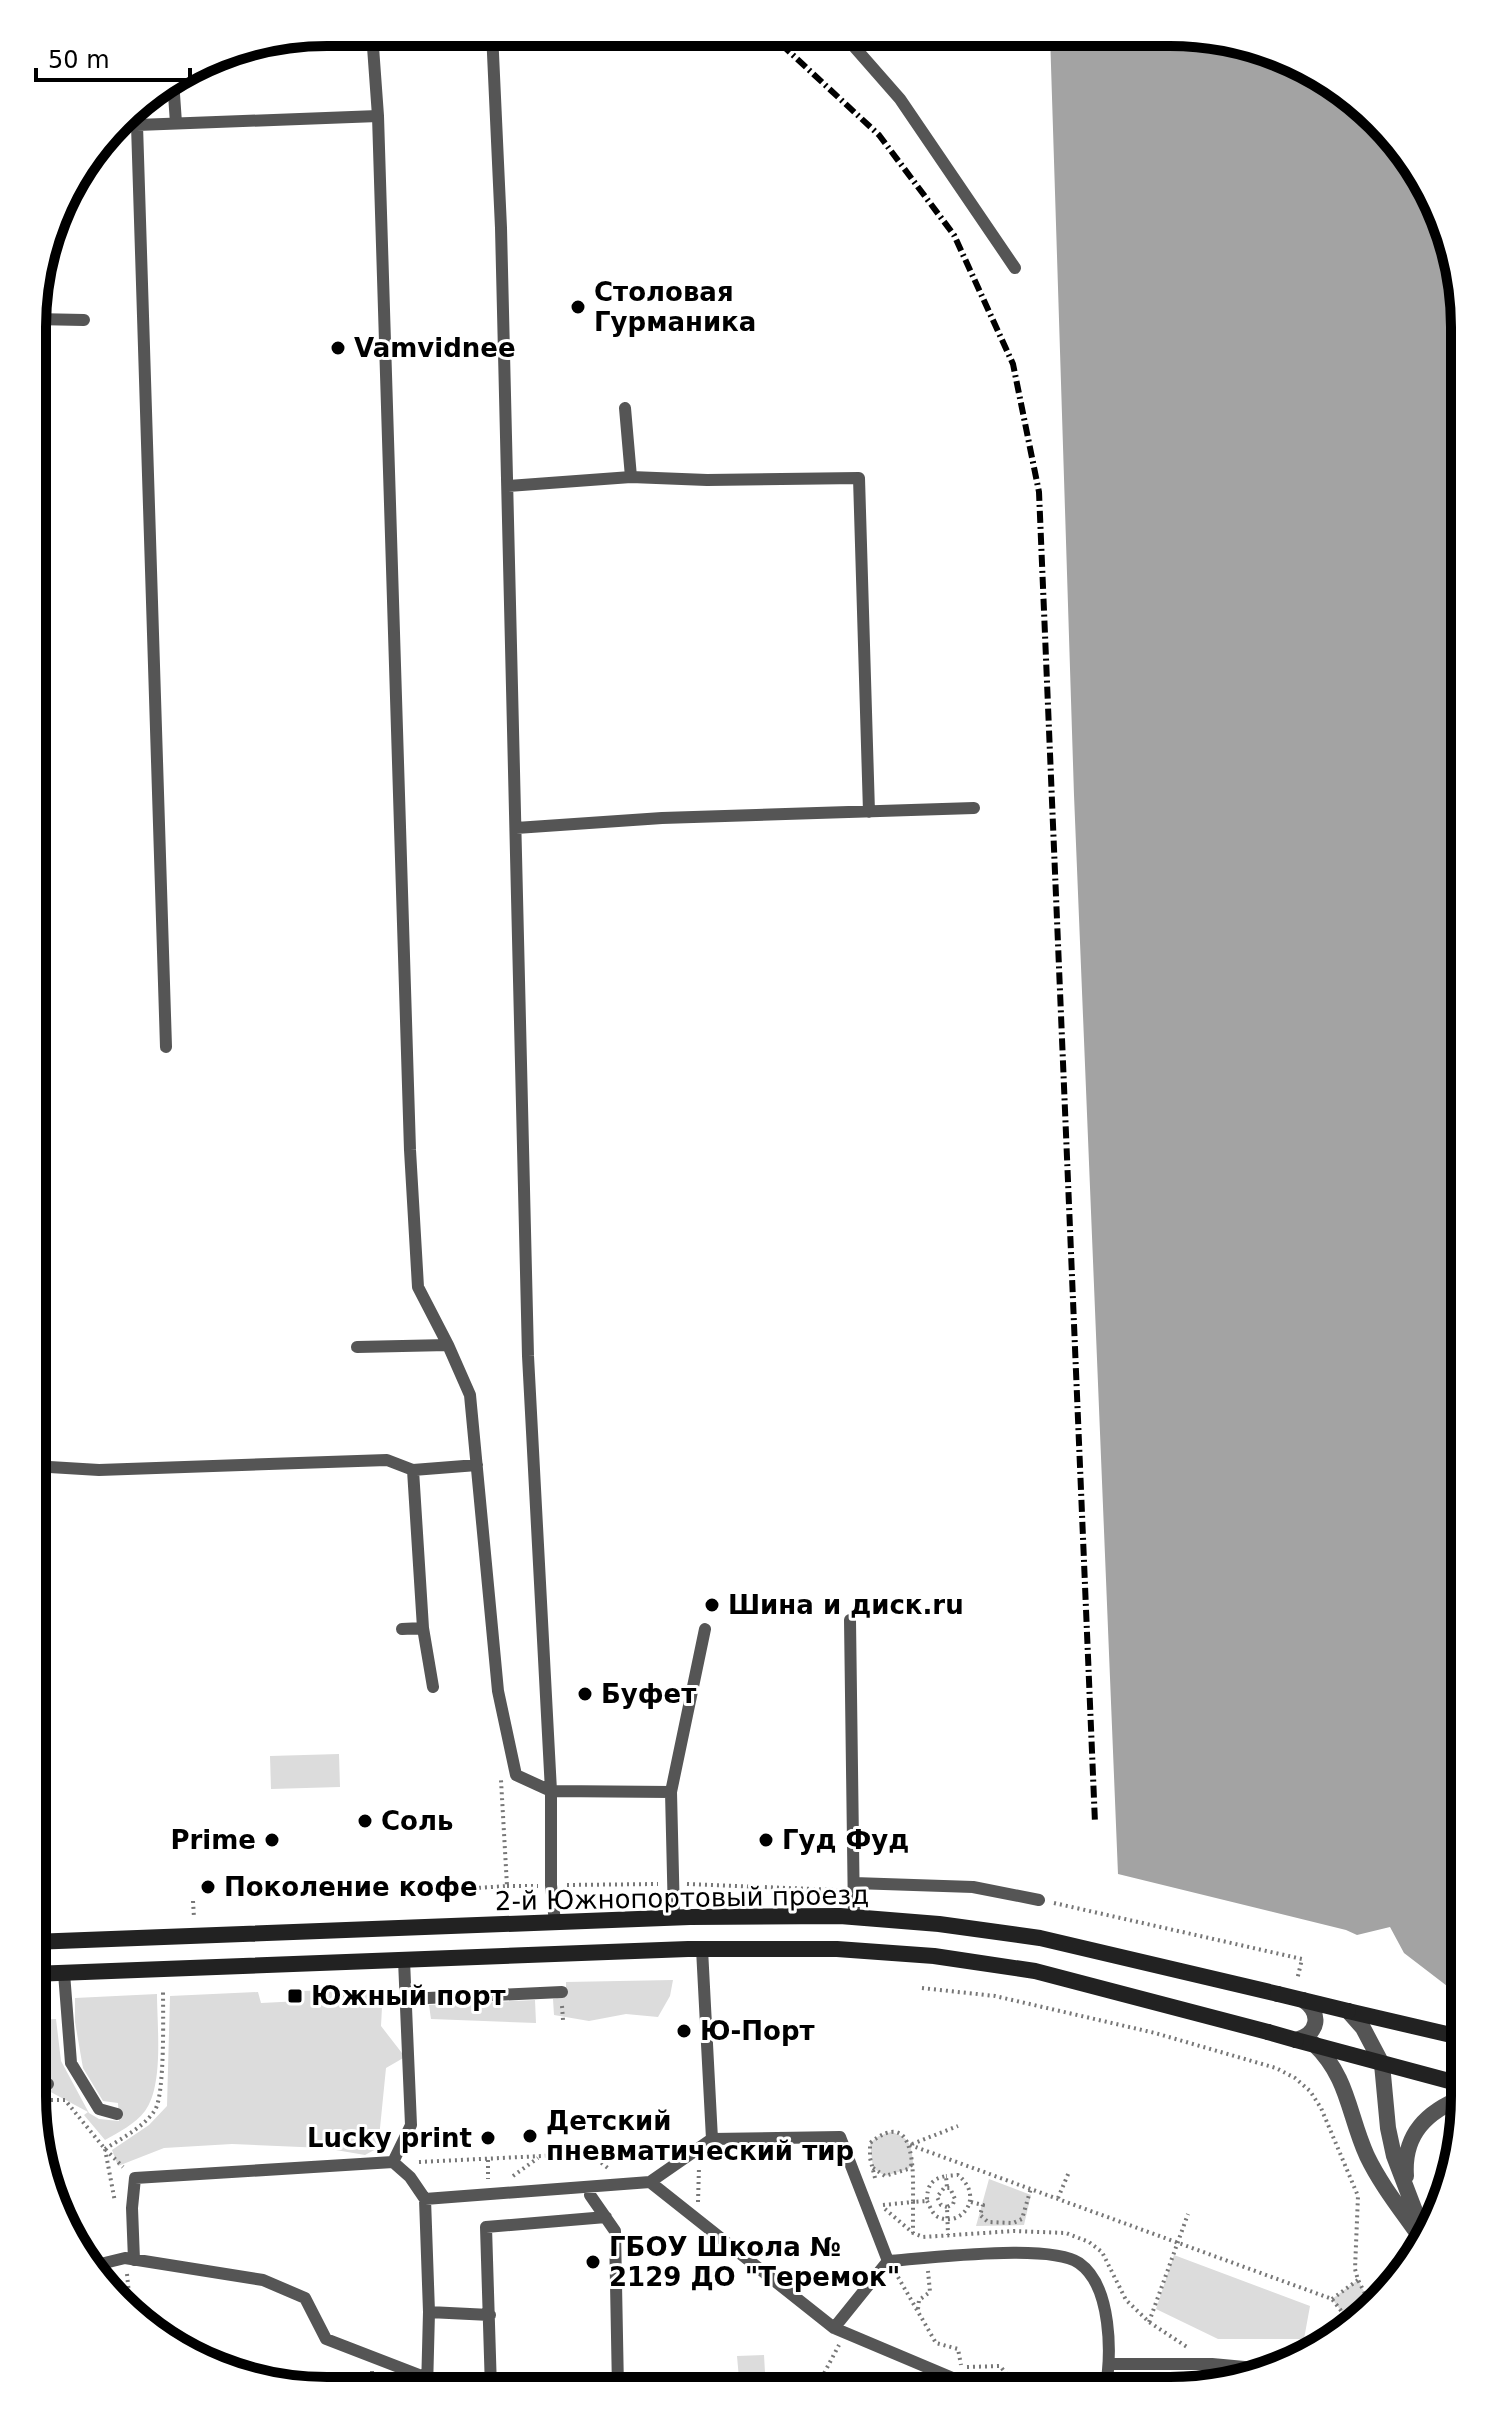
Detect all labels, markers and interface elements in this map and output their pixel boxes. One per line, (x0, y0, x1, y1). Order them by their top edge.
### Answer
scale bar (36, 32, 190, 82)
text: 50 m (48, 46, 110, 74)
place label: Столовая Гурманика (594, 277, 756, 337)
marker: Столовая Гурманика (569, 298, 587, 316)
place label: Vamvidnee (354, 333, 516, 363)
marker: Vamvidnee (329, 339, 347, 357)
place label: Шина и диск.ru (728, 1590, 964, 1620)
marker: Шина и диск.ru (703, 1596, 721, 1614)
place label: Буфет (601, 1679, 696, 1709)
marker: Буфет (576, 1685, 594, 1703)
place label: Соль (381, 1806, 453, 1836)
marker: Соль (356, 1812, 374, 1830)
place label: Prime (170, 1825, 256, 1855)
place label: Гуд Фуд (782, 1825, 909, 1855)
marker: Prime (263, 1831, 281, 1849)
marker: Гуд Фуд (757, 1831, 775, 1849)
place label: Поколение кофе (224, 1872, 478, 1902)
marker: Поколение кофе (199, 1878, 217, 1896)
street label: 2-й Южнопортовый проезд (495, 1880, 869, 1916)
place label: Южный порт (311, 1981, 506, 2011)
marker: Южный порт (286, 1987, 304, 2005)
place label: Ю-Порт (700, 2016, 815, 2046)
marker: Ю-Порт (675, 2022, 693, 2040)
place label: Детский пневматический тир (546, 2106, 854, 2166)
place label: Lucky print (307, 2123, 472, 2153)
marker: Детский пневматический тир (521, 2127, 539, 2145)
marker: Lucky print (479, 2129, 497, 2147)
place label: ГБОУ Школа № 2129 ДО "Теремок" (609, 2232, 900, 2292)
marker: ГБОУ Школа № 2129 ДО "Теремок" (584, 2253, 602, 2271)

